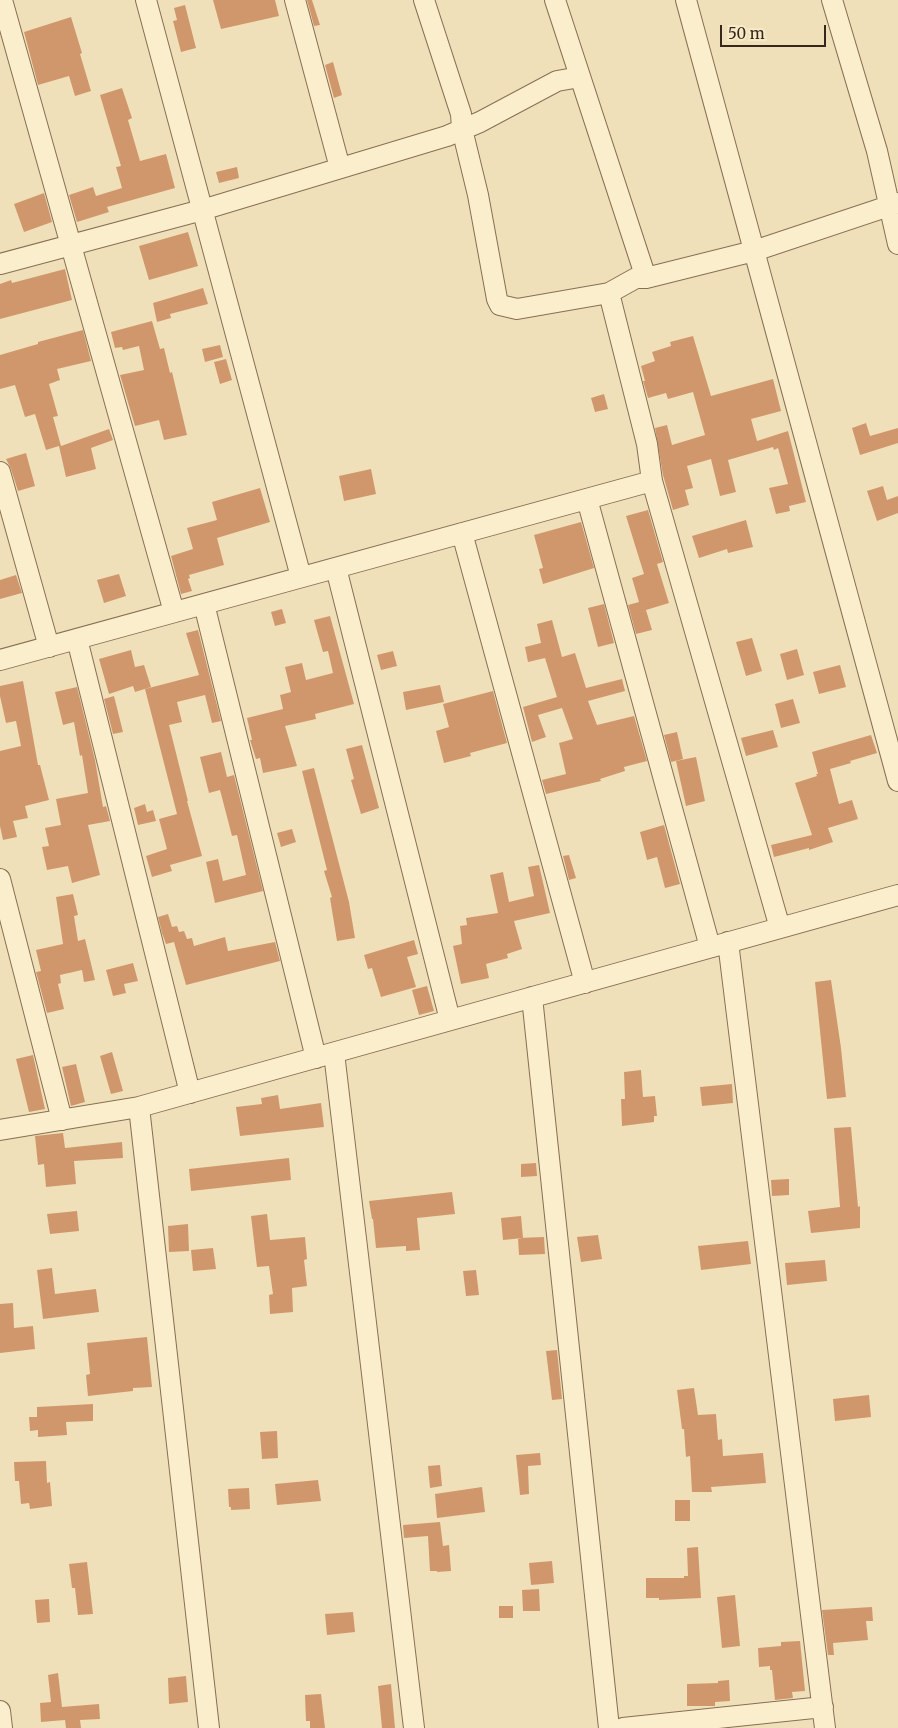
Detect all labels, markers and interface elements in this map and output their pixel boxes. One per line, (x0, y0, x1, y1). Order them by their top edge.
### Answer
scale bar (723, 15, 829, 47)
text: 50 m (728, 24, 765, 43)

